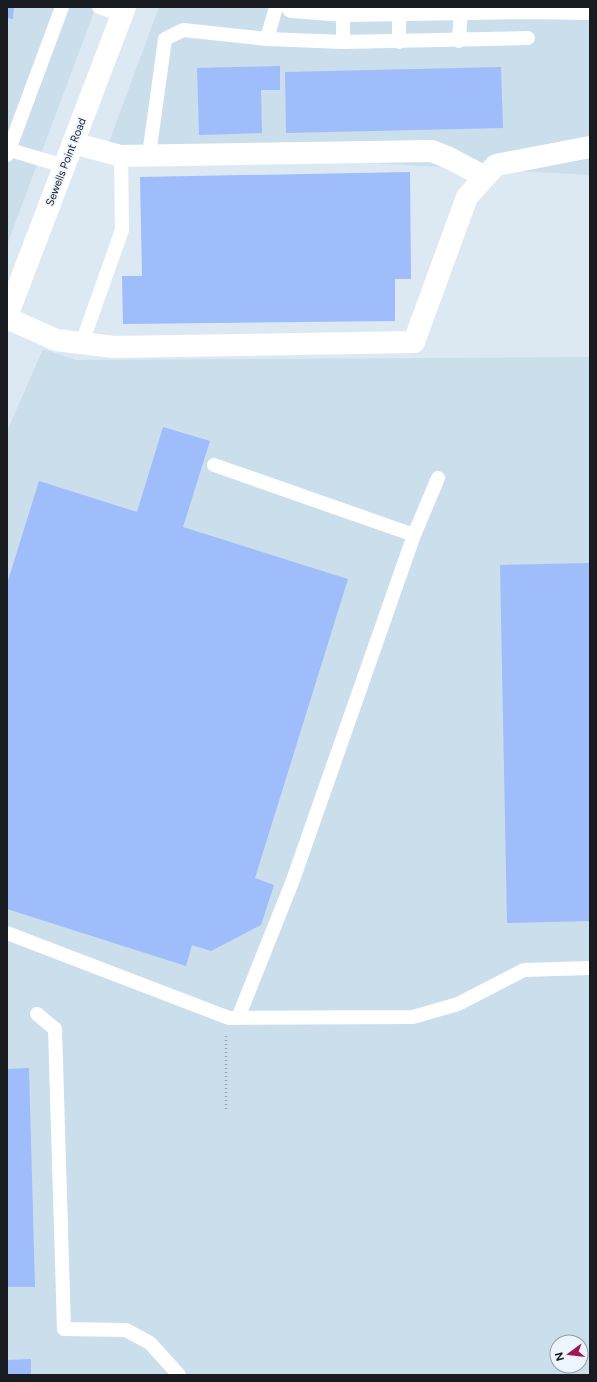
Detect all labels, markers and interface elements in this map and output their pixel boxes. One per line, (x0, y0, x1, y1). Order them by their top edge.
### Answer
street label: Sewells Point Road (43, 116, 89, 208)
north arrow (549, 1334, 589, 1374)
text: N (552, 1351, 567, 1362)

